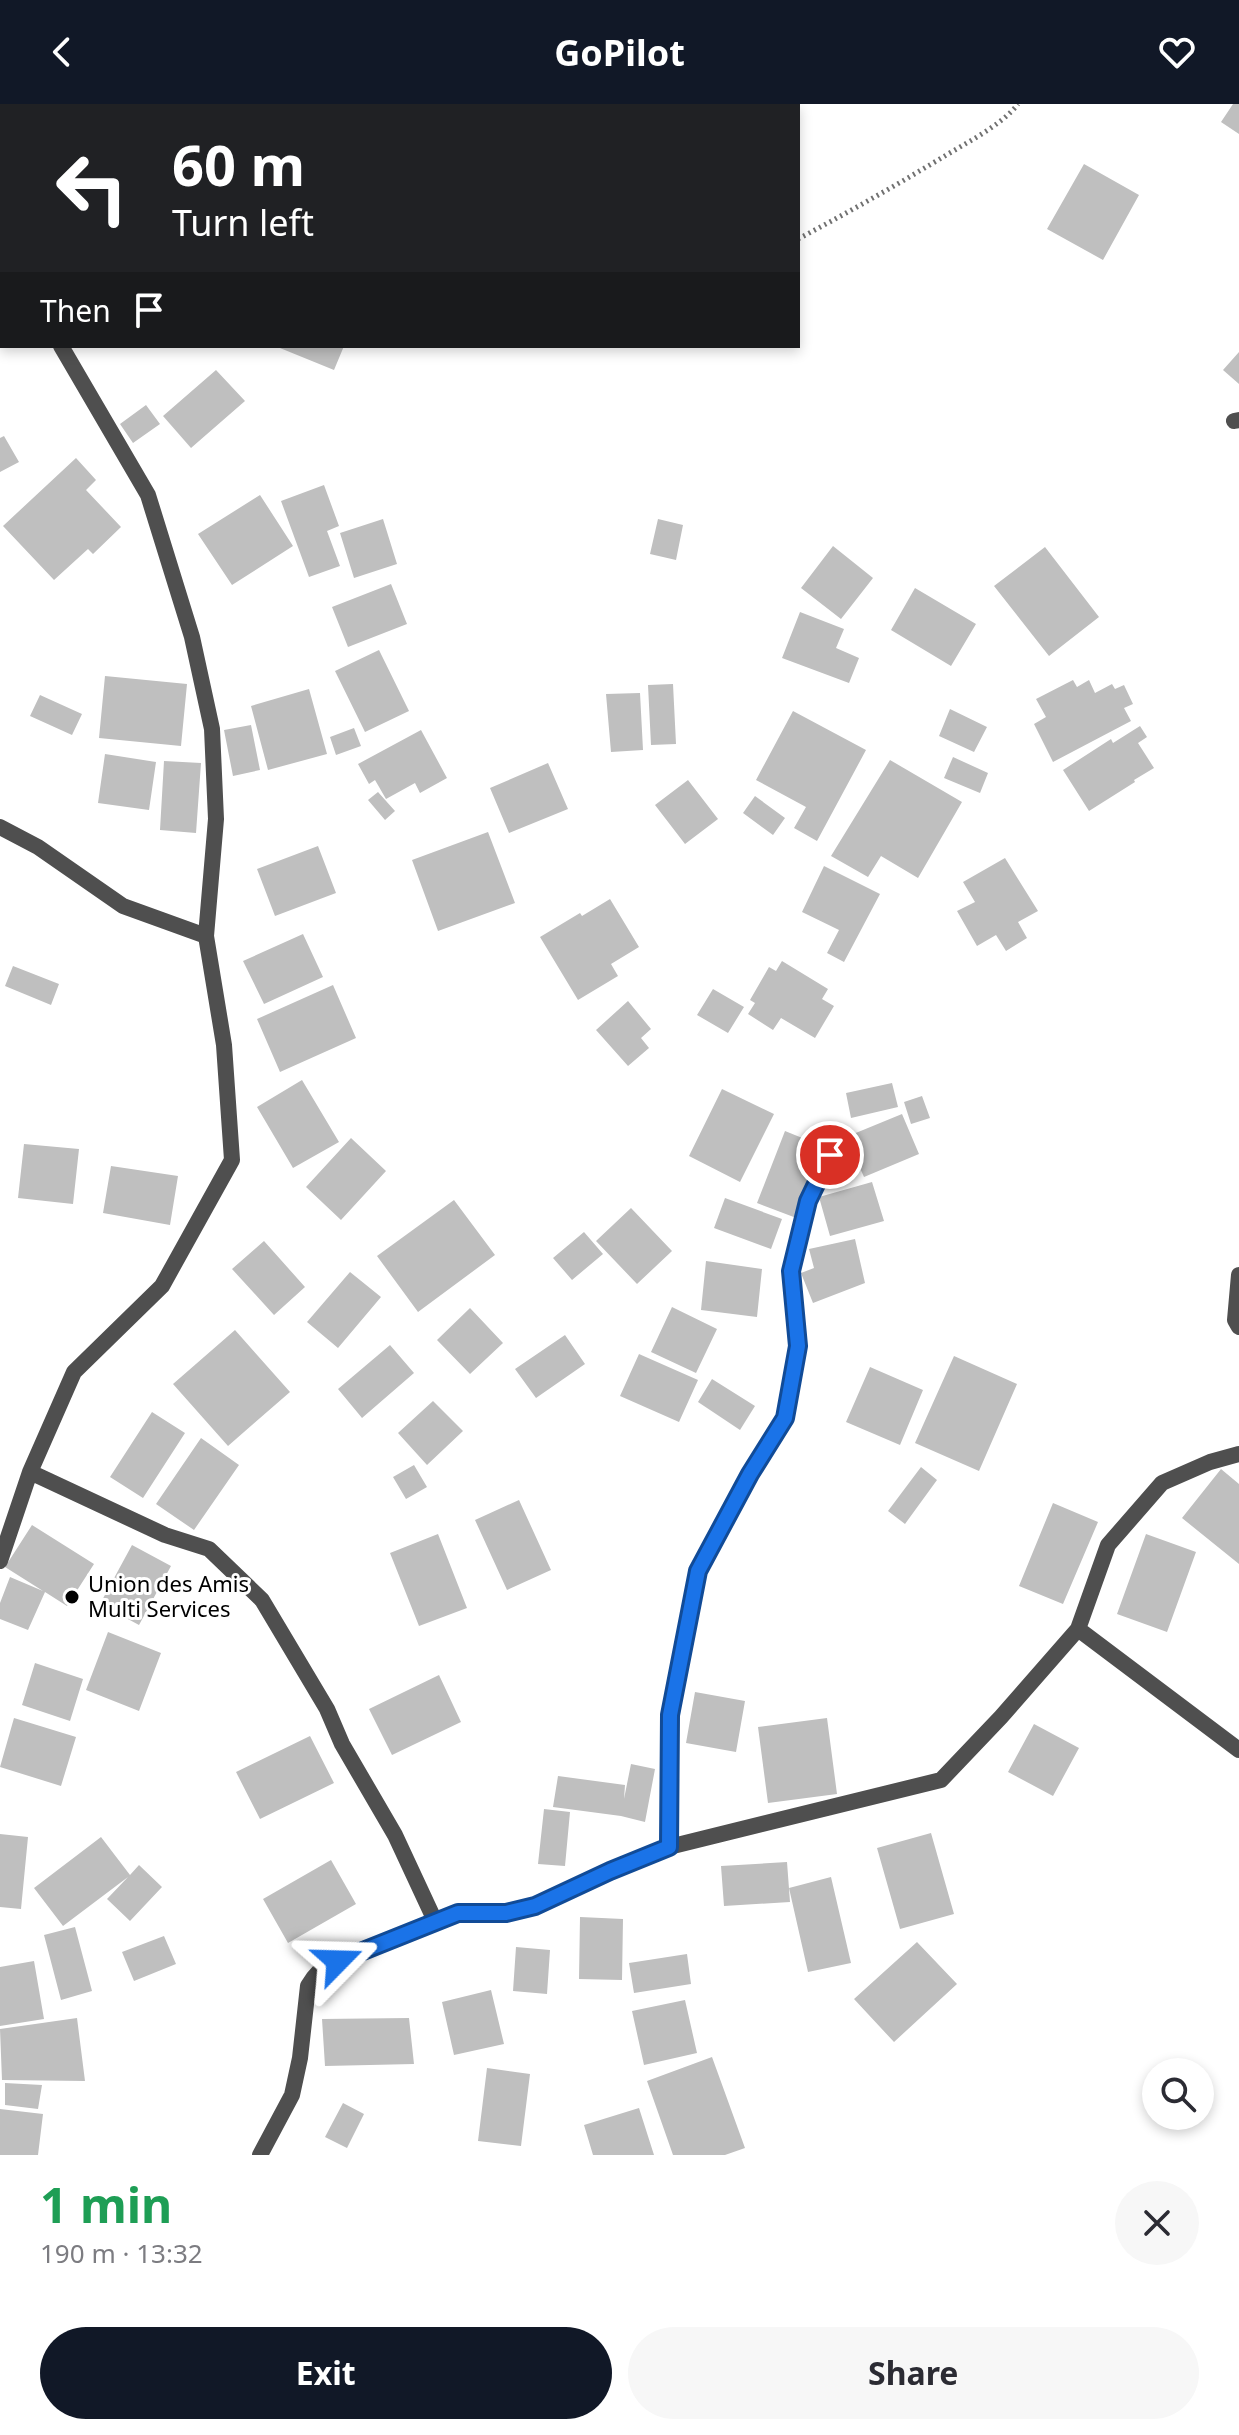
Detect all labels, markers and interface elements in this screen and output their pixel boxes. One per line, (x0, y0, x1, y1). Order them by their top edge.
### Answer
text: GoPilot (554, 28, 685, 77)
icon: back (40, 30, 84, 74)
icon: heart (1155, 30, 1199, 74)
text: 60 m (172, 126, 305, 202)
icon: left (40, 136, 144, 240)
text: Turn left (172, 198, 314, 247)
icon: arrive (127, 288, 171, 332)
text: Then (40, 290, 111, 331)
pin (796, 1121, 864, 1189)
icon: arrive (808, 1133, 852, 1177)
place label: Union des Amis Multi Services (88, 1568, 249, 1623)
marker: Union des Amis Multi Services (63, 1588, 81, 1606)
position arrow (296, 1919, 380, 2003)
map controls (1142, 2058, 1214, 2130)
button: search (1142, 2058, 1214, 2130)
text: 1 min (40, 2172, 172, 2237)
button: close (1115, 2181, 1199, 2265)
text: 190 m · 13:32 (40, 2235, 203, 2271)
button: Exit (40, 2327, 612, 2419)
button: Share (628, 2327, 1199, 2419)

